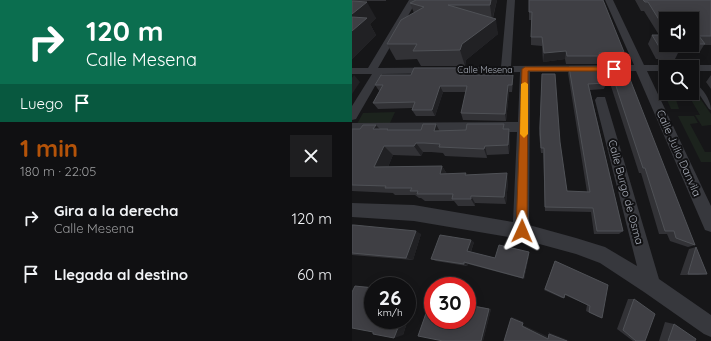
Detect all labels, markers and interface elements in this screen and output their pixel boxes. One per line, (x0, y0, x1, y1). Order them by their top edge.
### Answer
map controls (659, 12, 699, 100)
button: sound (659, 12, 699, 52)
text: 120 m (86, 13, 164, 48)
icon: right (20, 16, 72, 68)
text: Calle Mesena (86, 48, 197, 71)
pin (597, 52, 631, 86)
icon: arrive (603, 58, 625, 80)
button: search (659, 60, 699, 100)
street label: Calle Mesena (457, 64, 513, 75)
icon: arrive (71, 92, 93, 114)
text: Luego (20, 94, 63, 113)
street label: Calle Julio Danvila (654, 108, 704, 198)
text: 1 min (20, 133, 78, 163)
button: close (290, 135, 332, 177)
street label: Calle Burgo de Osma (605, 138, 647, 246)
text: 180 m · 22:05 (20, 163, 96, 179)
text: Gira a la derecha (54, 201, 179, 220)
icon: right (20, 207, 42, 229)
text: 120 m (291, 209, 332, 228)
position arrow (501, 210, 543, 252)
text: Calle Mesena (54, 220, 134, 236)
icon: arrive (20, 263, 42, 285)
text: Llegada al destino (54, 265, 188, 284)
text: 60 m (297, 265, 332, 284)
speed limit sign: 30 (424, 277, 476, 329)
text: 26 (379, 285, 401, 310)
text: km/h (377, 306, 403, 319)

